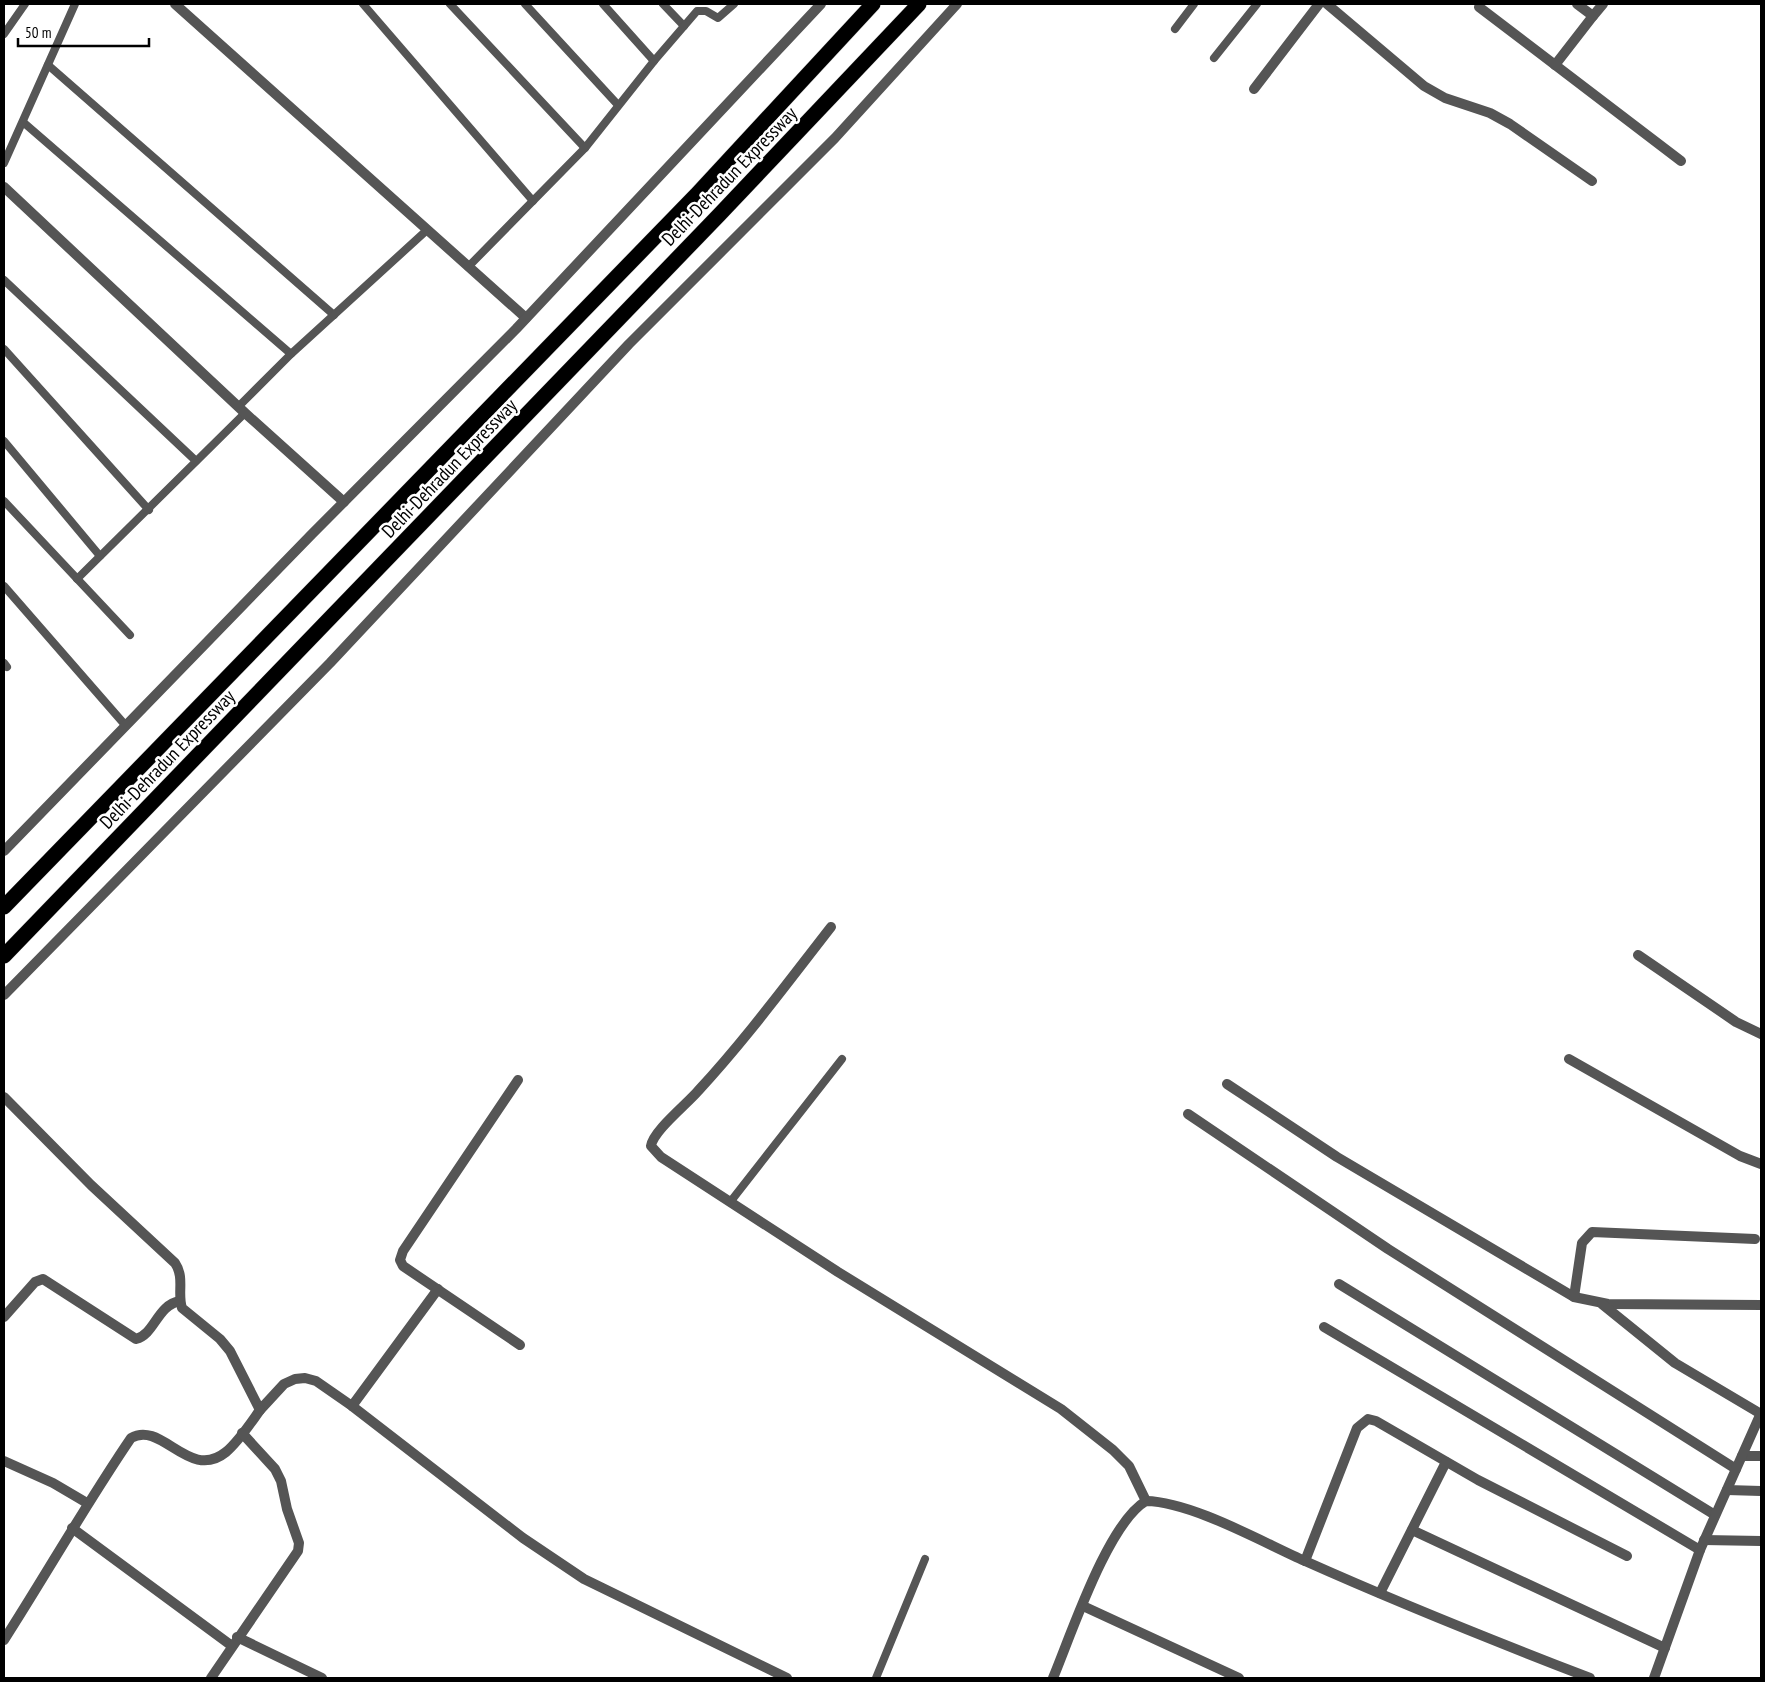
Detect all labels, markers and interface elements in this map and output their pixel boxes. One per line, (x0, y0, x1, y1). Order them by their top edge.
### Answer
scale bar (18, 15, 149, 47)
text: 50 m (25, 23, 51, 42)
street label: Delhi-Dehradun Expressway (656, 101, 802, 251)
street label: Delhi-Dehradun Expressway (376, 393, 522, 543)
street label: Delhi-Dehradun Expressway (94, 684, 240, 834)

